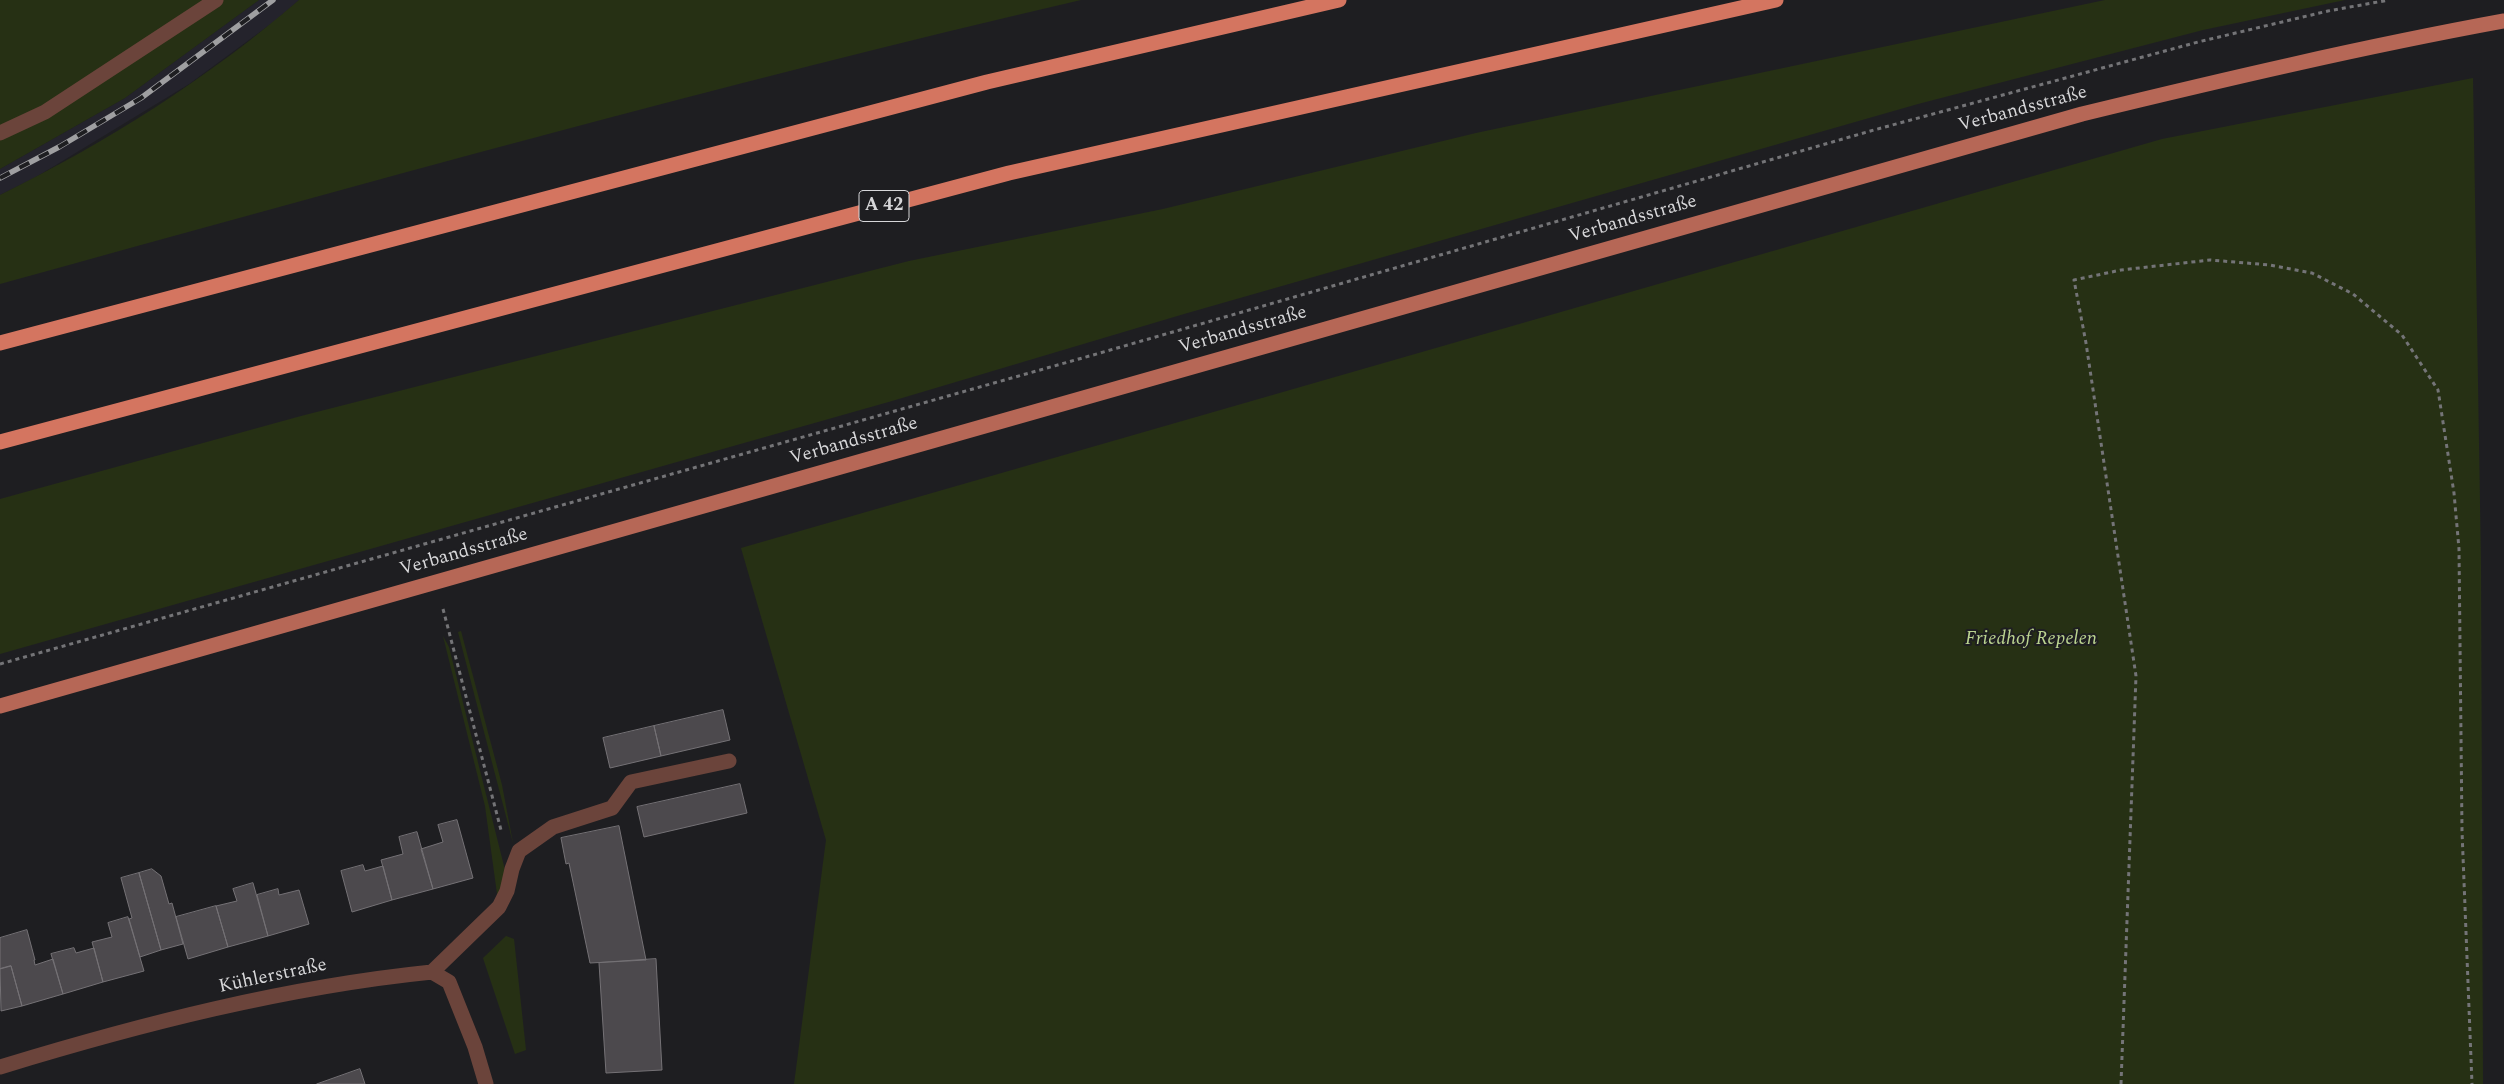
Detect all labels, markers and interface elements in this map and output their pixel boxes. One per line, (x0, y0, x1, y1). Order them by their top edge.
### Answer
street label: Verbandsstraße (1956, 82, 2090, 138)
road number: A 42 (859, 190, 909, 222)
street label: Verbandsstraße (1566, 191, 1700, 249)
street label: Verbandsstraße (1176, 302, 1310, 360)
street label: Verbandsstraße (787, 413, 921, 471)
street label: Verbandsstraße (397, 524, 531, 582)
park label: Friedhof Repelen (1965, 629, 2097, 651)
street label: Kühlerstraße (217, 954, 329, 1000)

